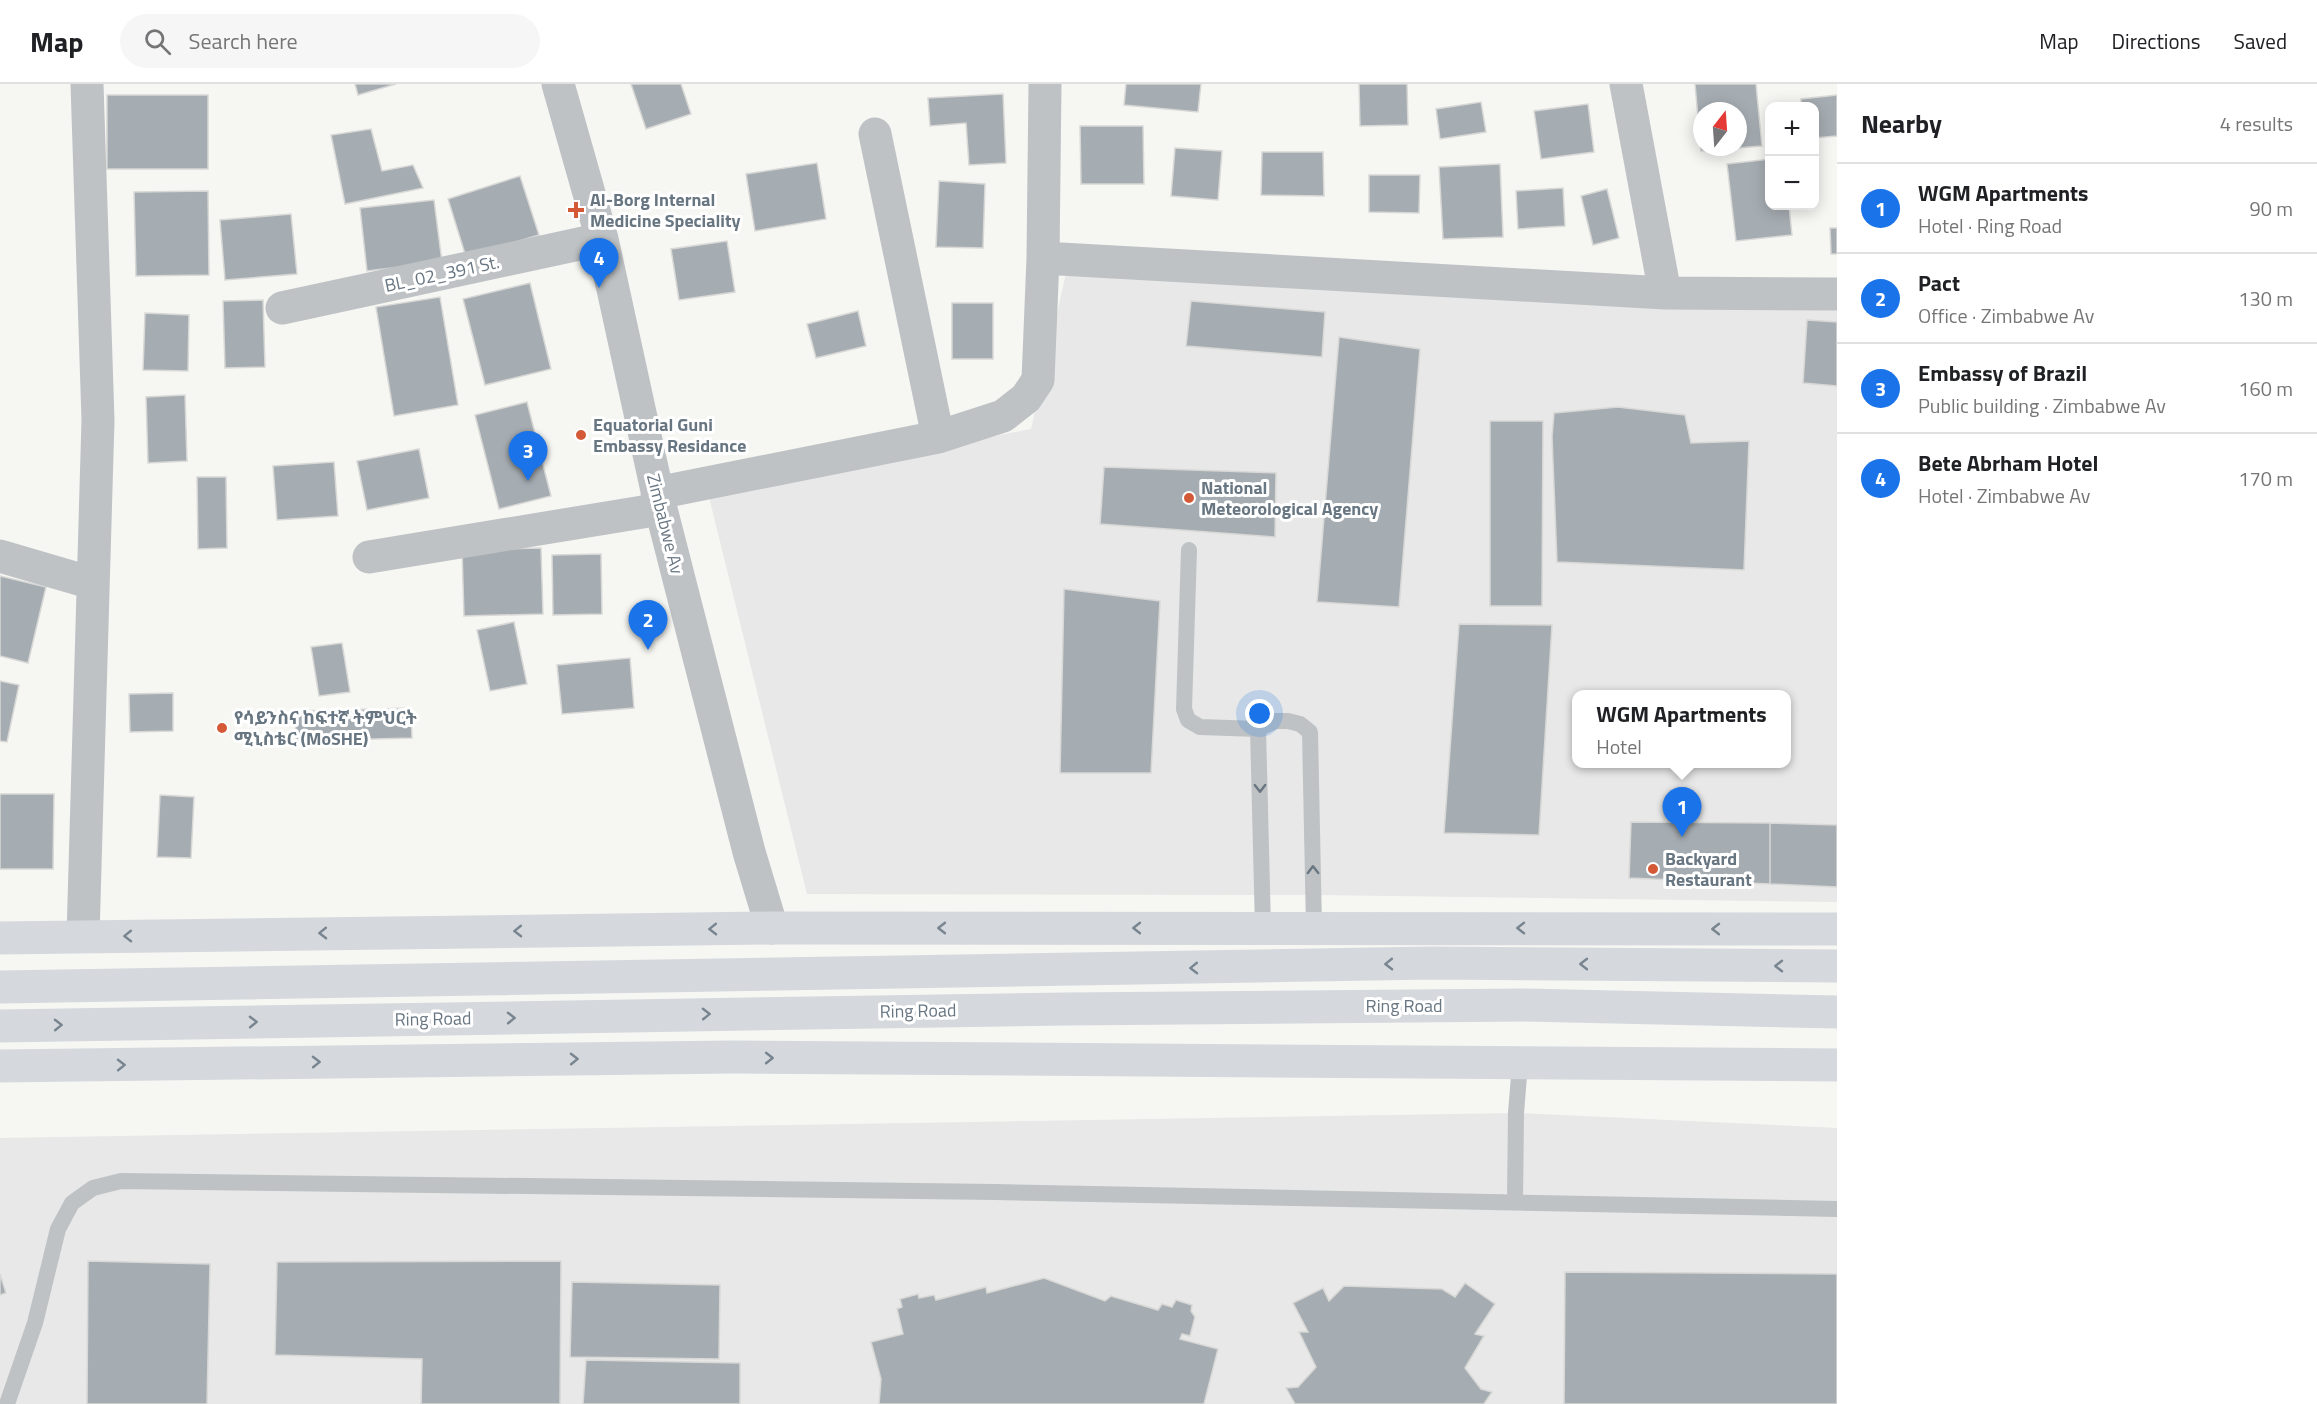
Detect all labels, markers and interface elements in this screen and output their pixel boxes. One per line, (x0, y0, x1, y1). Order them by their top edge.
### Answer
search box (120, 14, 540, 68)
text: Map (30, 20, 84, 63)
text: Search here (189, 24, 298, 58)
icon: search (141, 25, 174, 58)
text: Map (2039, 25, 2079, 57)
text: Directions (2112, 25, 2201, 57)
text: Saved (2234, 25, 2287, 57)
north arrow (1693, 102, 1747, 156)
map controls (1765, 102, 1819, 210)
button: + (1765, 102, 1819, 156)
text: Nearby (1861, 104, 1942, 143)
text: 4 results (2220, 108, 2293, 139)
button: − (1765, 156, 1819, 210)
text: WGM Apartments (1918, 176, 2089, 210)
place label: Al-Borg Internal Medicine Speciality (590, 186, 741, 234)
text: 1 (1875, 193, 1886, 224)
text: 90 m (2249, 193, 2293, 224)
marker: Al-Borg Internal Medicine Speciality (567, 201, 585, 219)
text: Hotel · Ring Road (1918, 210, 2062, 241)
pin: 4 (580, 238, 618, 288)
street label: BL_02_391 St. (382, 248, 502, 299)
text: Pact (1918, 266, 1960, 300)
text: 2 (1875, 283, 1886, 314)
text: 130 m (2238, 283, 2293, 314)
text: Office · Zimbabwe Av (1918, 300, 2094, 331)
text: Embassy of Brazil (1918, 356, 2087, 390)
text: 3 (1875, 373, 1886, 404)
text: 160 m (2238, 373, 2293, 404)
text: Public building · Zimbabwe Av (1918, 390, 2166, 421)
place label: Equatorial Guni Embassy Residance (593, 411, 746, 459)
marker: Equatorial Guni Embassy Residance (574, 428, 588, 442)
pin: 3 (508, 432, 548, 481)
text: Bete Abrham Hotel (1918, 446, 2098, 480)
text: 4 (1875, 463, 1886, 494)
text: 170 m (2238, 463, 2293, 494)
street label: Zimbabwe Av (640, 471, 691, 577)
place label: National Meteorological Agency (1201, 474, 1378, 522)
text: Hotel · Zimbabwe Av (1918, 480, 2090, 511)
marker: National Meteorological Agency (1182, 491, 1196, 505)
pin: 2 (628, 600, 668, 650)
popup (1572, 690, 1791, 768)
text: WGM Apartments (1596, 697, 1767, 731)
your location (1245, 699, 1274, 728)
place label: የሳይንስና ከፍተኛ ትምህርት ሚኒስቴር (MoSHE) (234, 704, 417, 752)
marker: የሳይንስና ከፍተኛ ትምህርት ሚኒስቴር (MoSHE) (215, 721, 229, 735)
text: Hotel (1596, 731, 1642, 762)
one-way arrow (1253, 783, 1266, 792)
pin: 1 (1662, 788, 1702, 837)
place label: Backyard Restaurant (1665, 845, 1752, 893)
marker: Backyard Restaurant (1646, 862, 1660, 876)
one-way arrow (1307, 865, 1319, 874)
one-way arrow (709, 922, 718, 935)
one-way arrow (937, 922, 946, 934)
one-way arrow (1132, 922, 1141, 934)
one-way arrow (1516, 922, 1525, 934)
one-way arrow (1711, 923, 1720, 935)
one-way arrow (514, 925, 523, 937)
one-way arrow (319, 927, 328, 939)
one-way arrow (124, 930, 133, 942)
one-way arrow (1384, 958, 1393, 970)
one-way arrow (1579, 958, 1588, 970)
one-way arrow (1774, 960, 1783, 972)
one-way arrow (1189, 962, 1198, 974)
street label: Ring Road (1366, 992, 1442, 1019)
street label: Ring Road (879, 996, 957, 1025)
street label: Ring Road (394, 1004, 472, 1033)
one-way arrow (702, 1008, 711, 1021)
one-way arrow (507, 1012, 516, 1024)
one-way arrow (249, 1016, 258, 1028)
one-way arrow (54, 1019, 63, 1032)
one-way arrow (765, 1051, 774, 1064)
one-way arrow (570, 1053, 579, 1065)
one-way arrow (312, 1056, 321, 1069)
one-way arrow (117, 1059, 126, 1071)

